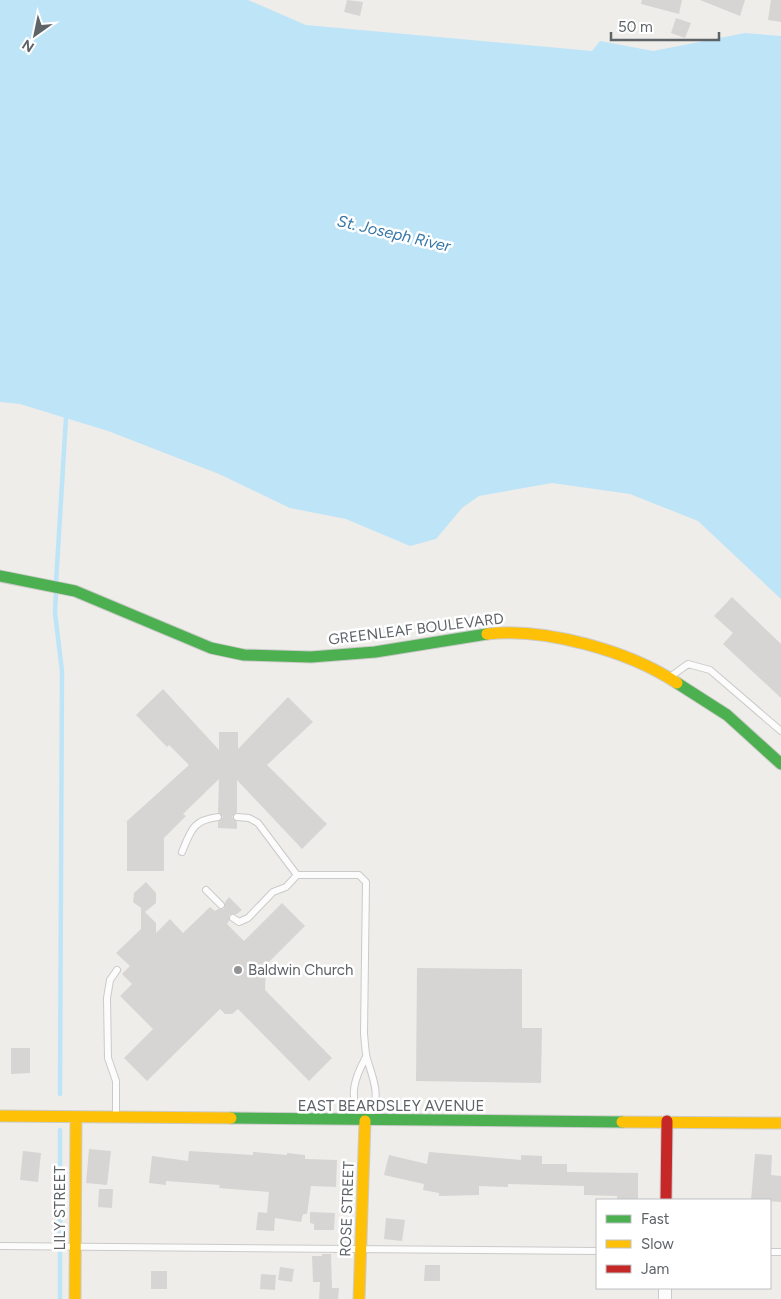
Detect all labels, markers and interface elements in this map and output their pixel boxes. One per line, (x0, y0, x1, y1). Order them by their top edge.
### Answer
north arrow (10, 10, 60, 60)
scale bar (611, 10, 718, 42)
text: 50 m (618, 18, 653, 36)
text: N (19, 35, 37, 56)
water label: St. Joseph River (335, 211, 453, 256)
street label: GREENLEAF BOULEVARD (327, 609, 505, 649)
place label: Baldwin Church (248, 961, 353, 979)
marker: Baldwin Church (232, 964, 244, 976)
street label: EAST BEARDSLEY AVENUE (298, 1097, 484, 1115)
street label: ROSE STREET (336, 1160, 358, 1257)
street label: LILY STREET (51, 1165, 69, 1251)
legend (596, 1199, 771, 1289)
text: Fast (641, 1210, 670, 1228)
text: Slow (641, 1235, 674, 1253)
text: Jam (641, 1260, 669, 1278)

